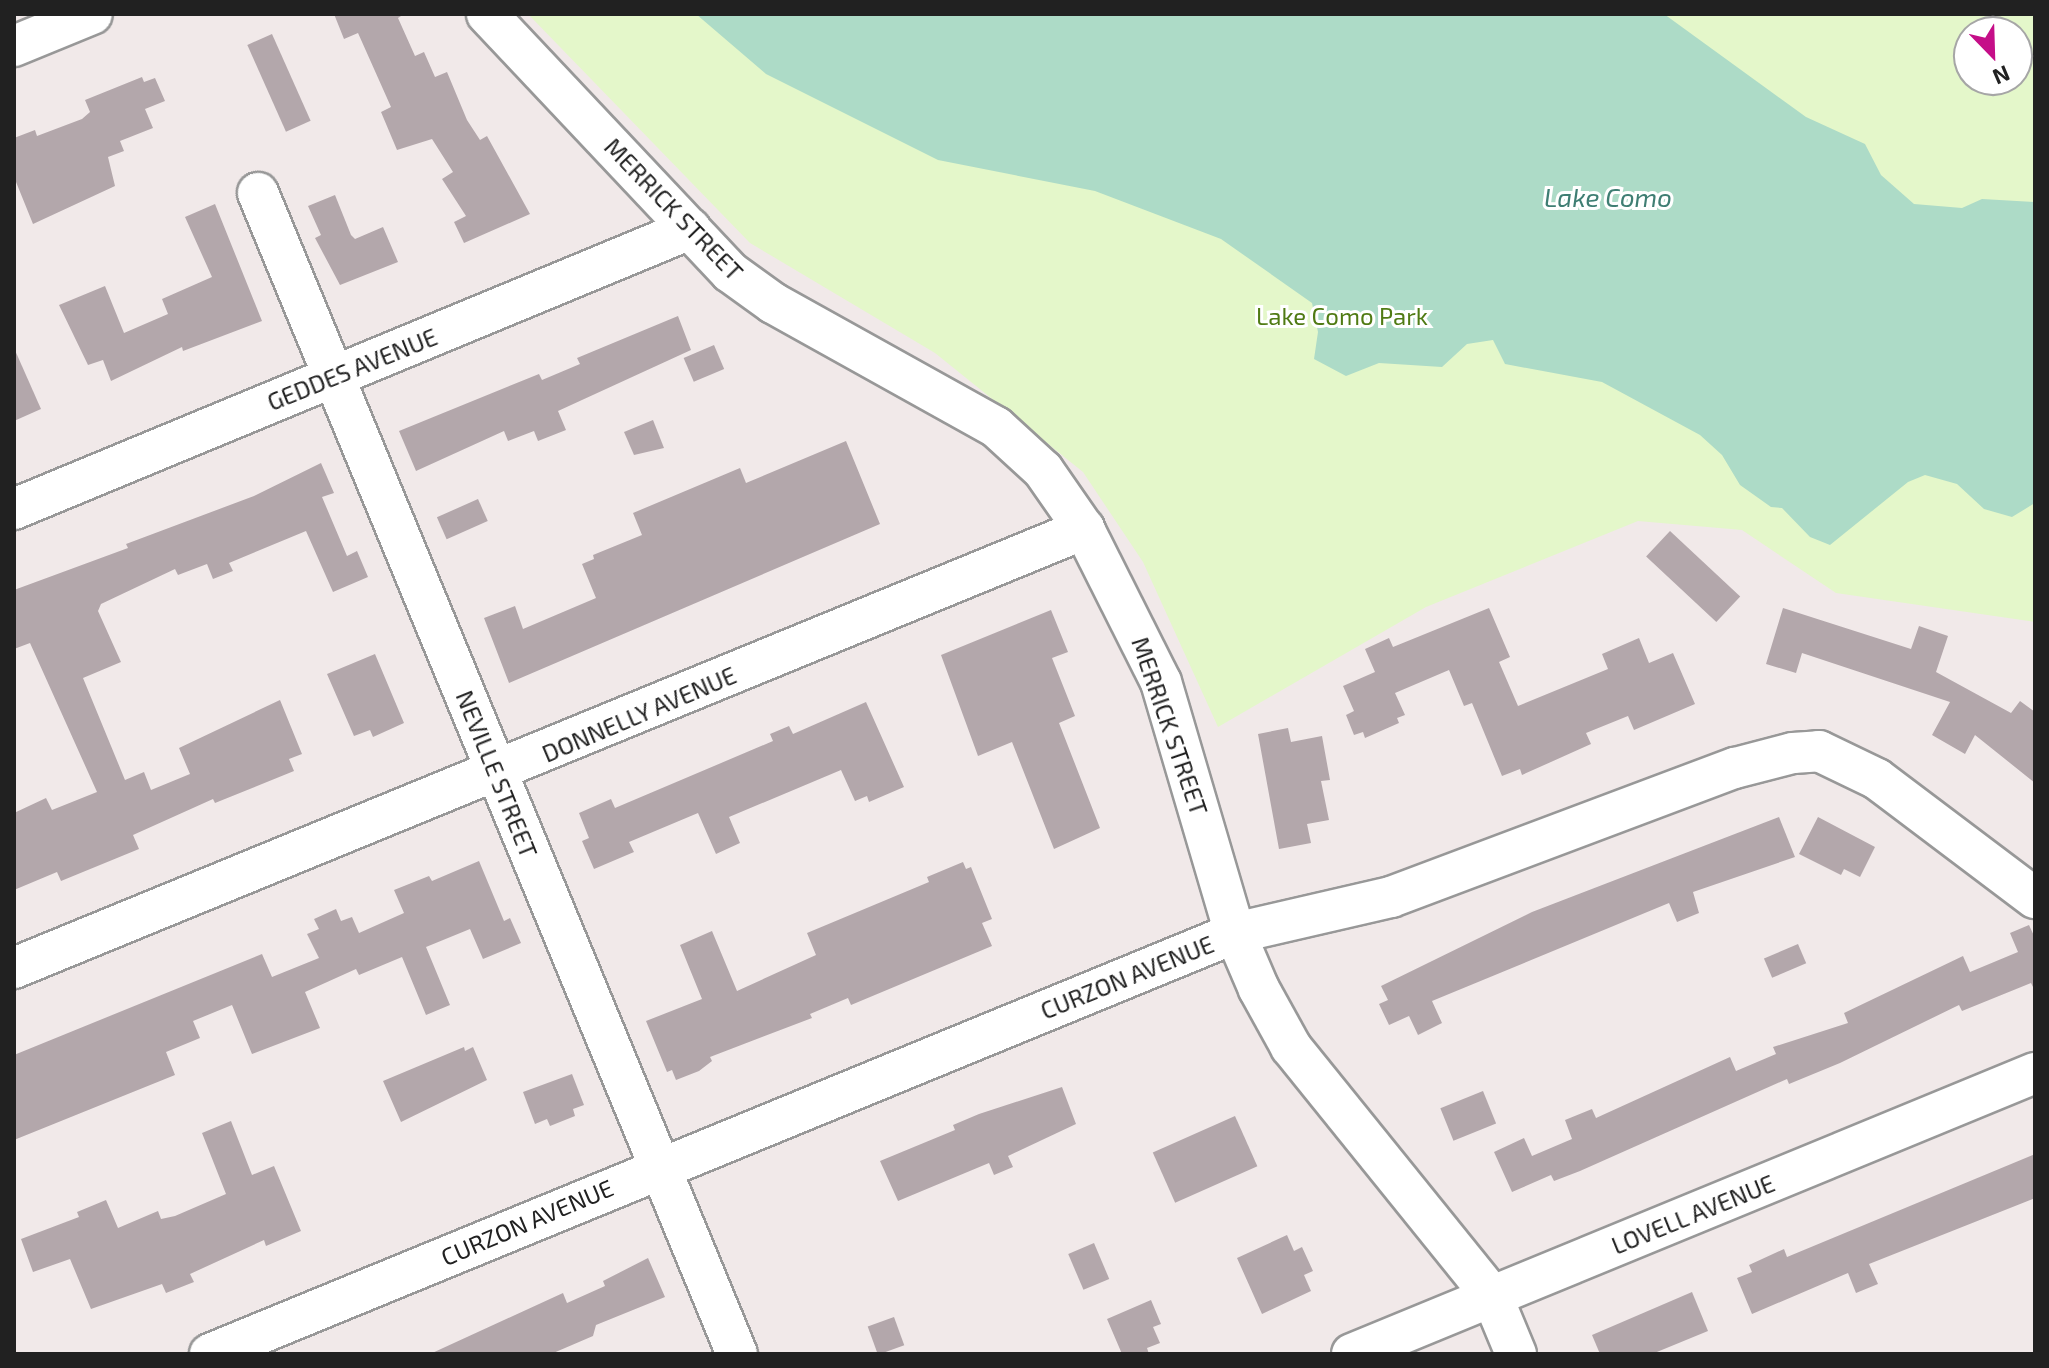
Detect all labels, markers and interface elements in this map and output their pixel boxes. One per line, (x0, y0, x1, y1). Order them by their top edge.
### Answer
north arrow (1953, 16, 2033, 96)
text: N (1989, 61, 2014, 91)
street label: MERRICK STREET (599, 132, 749, 286)
water label: Lake Como (1544, 181, 1672, 213)
park label: Lake Como Park (1256, 302, 1428, 330)
street label: GEDDES AVENUE (263, 322, 441, 416)
street label: MERRICK STREET (1126, 633, 1214, 819)
street label: DONNELLY AVENUE (537, 660, 741, 768)
street label: NEVILLE STREET (450, 686, 544, 862)
street label: CURZON AVENUE (1036, 929, 1218, 1025)
street label: LOVELL AVENUE (1607, 1168, 1779, 1260)
street label: CURZON AVENUE (436, 1173, 618, 1271)

